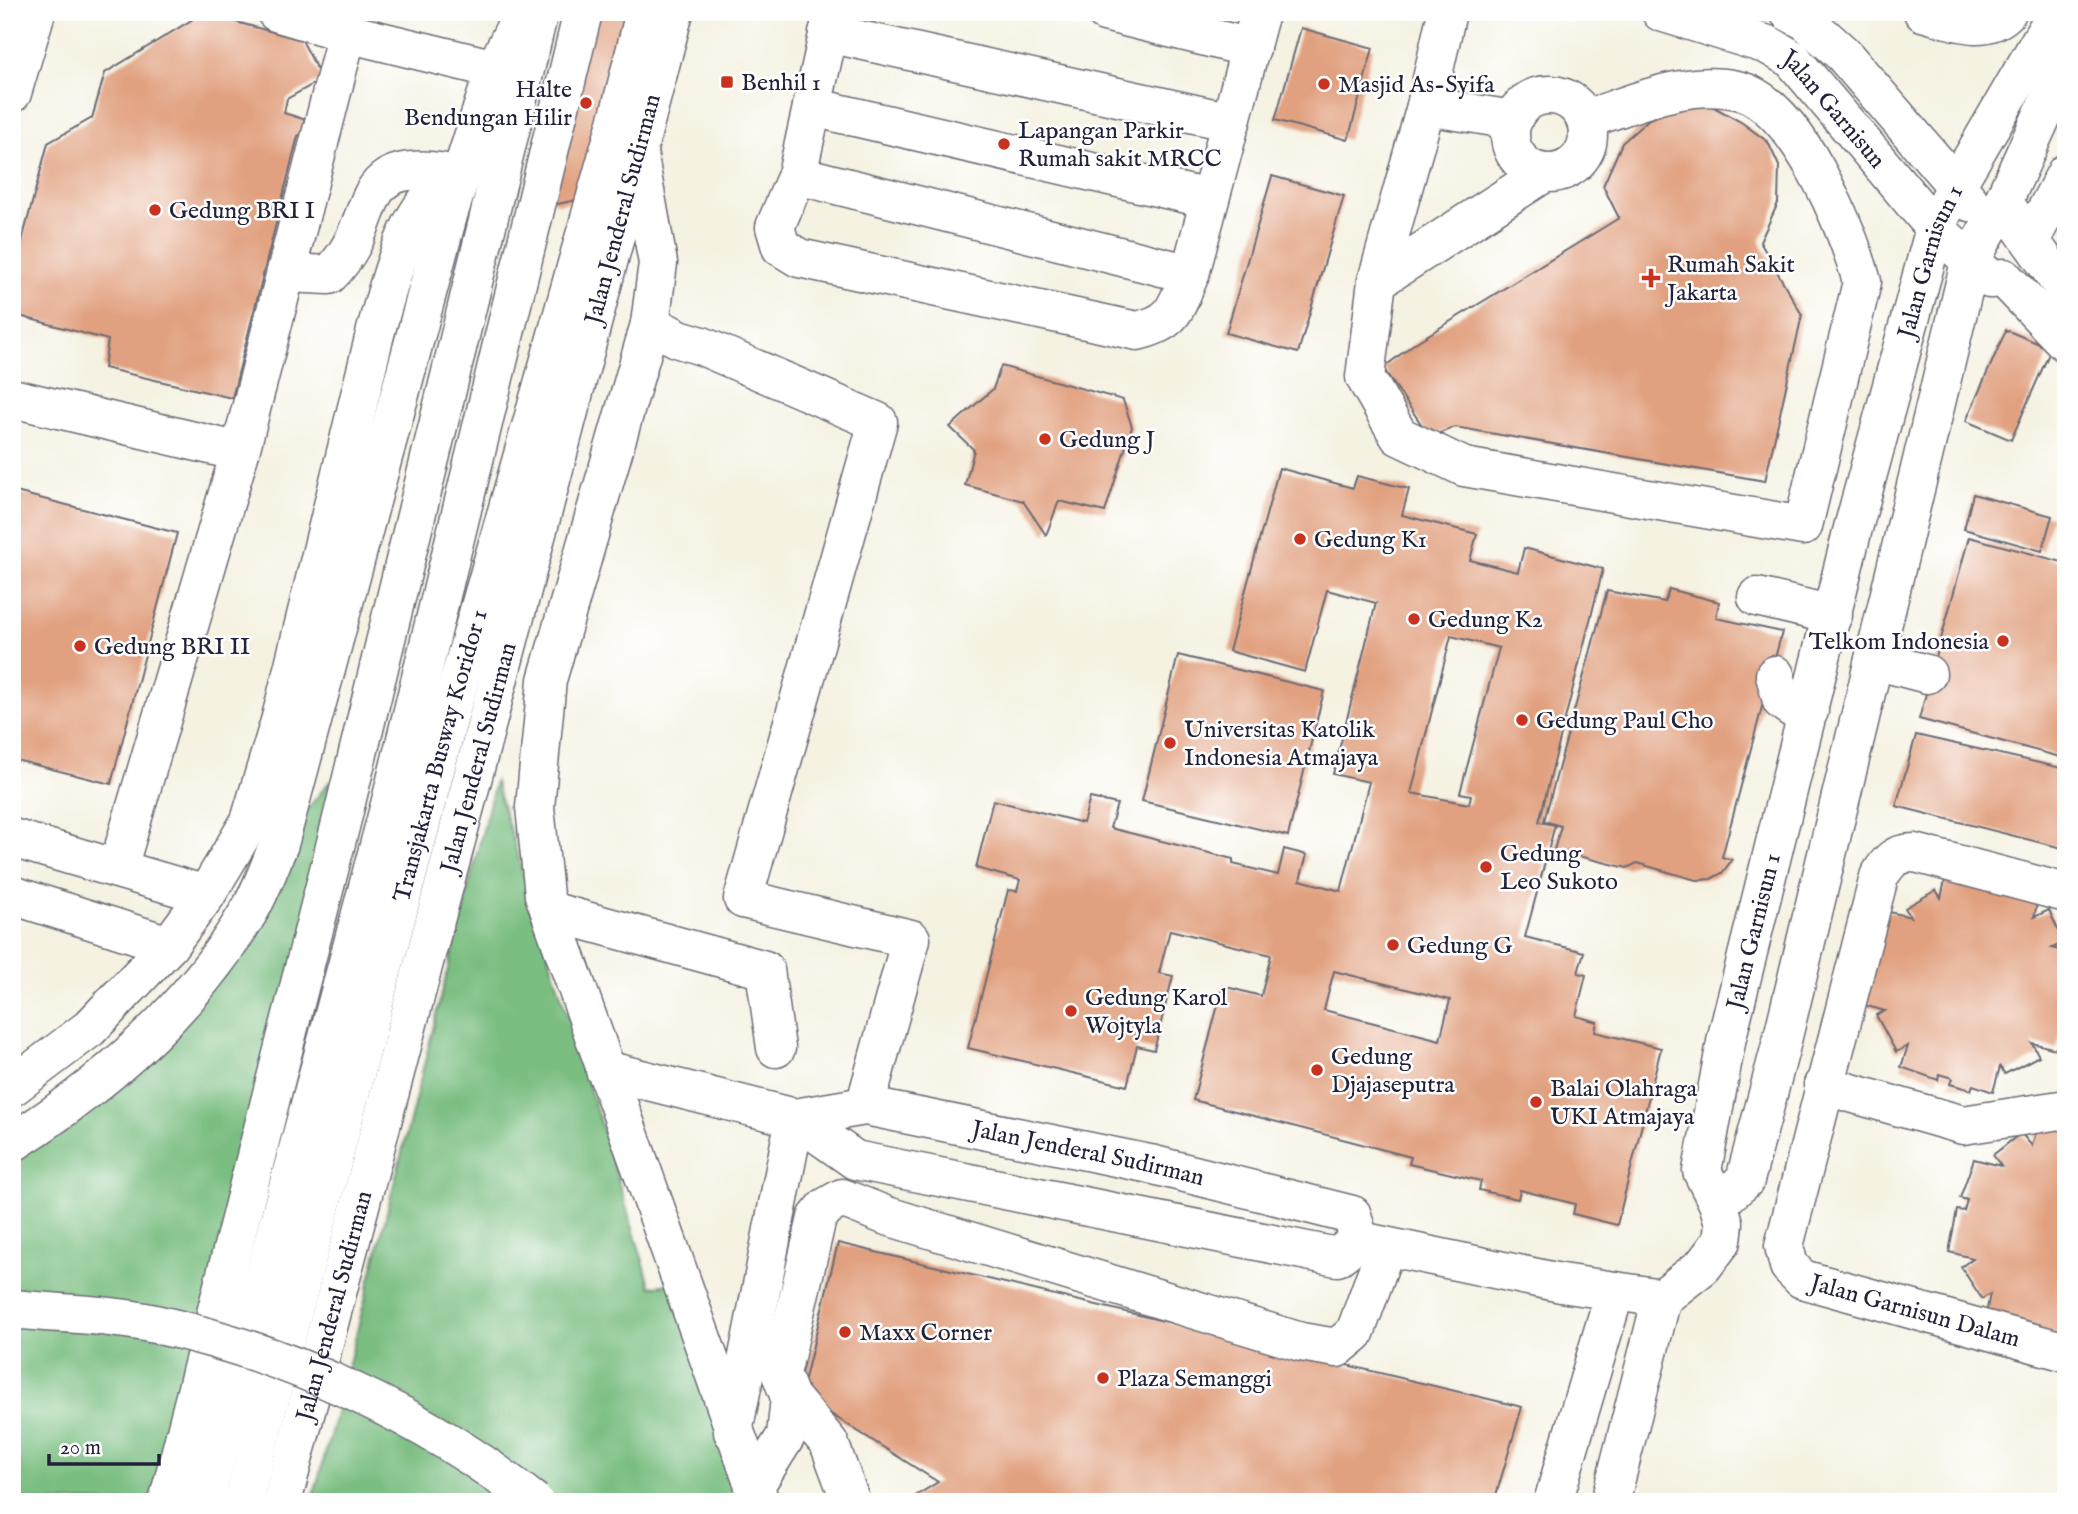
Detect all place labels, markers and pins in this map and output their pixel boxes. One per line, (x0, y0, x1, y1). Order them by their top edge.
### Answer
place label: Benhil 1 (741, 68, 821, 99)
place label: Masjid As-Syifa (1338, 70, 1495, 101)
marker: Benhil 1 (719, 74, 735, 90)
place label: Halte Bendungan Hilir (404, 75, 572, 134)
marker: Masjid As-Syifa (1316, 76, 1332, 92)
marker: Halte Bendungan Hilir (578, 95, 594, 111)
place label: Lapangan Parkir Rumah sakit MRCC (1018, 116, 1222, 175)
marker: Lapangan Parkir Rumah sakit MRCC (996, 136, 1012, 152)
place label: Gedung BRI I (169, 196, 315, 227)
marker: Gedung BRI I (147, 202, 163, 218)
place label: Rumah Sakit Jakarta (1664, 250, 1795, 309)
marker: Rumah Sakit Jakarta (1641, 268, 1661, 288)
place label: Gedung J (1059, 425, 1155, 456)
marker: Gedung J (1037, 431, 1053, 447)
place label: Gedung K1 (1314, 525, 1427, 556)
marker: Gedung K1 (1292, 531, 1308, 547)
place label: Gedung K2 (1428, 605, 1543, 636)
marker: Gedung K2 (1406, 611, 1422, 627)
place label: Telkom Indonesia (1809, 627, 1990, 658)
place label: Gedung BRI II (94, 632, 250, 663)
marker: Telkom Indonesia (1995, 633, 2011, 649)
marker: Gedung BRI II (72, 638, 88, 654)
place label: Gedung Paul Cho (1536, 706, 1714, 737)
marker: Gedung Paul Cho (1514, 712, 1530, 728)
place label: Universitas Katolik Indonesia Atmajaya (1184, 715, 1379, 774)
marker: Universitas Katolik Indonesia Atmajaya (1162, 735, 1178, 751)
place label: Gedung Leo Sukoto (1500, 839, 1618, 898)
marker: Gedung Leo Sukoto (1478, 859, 1494, 875)
place label: Gedung G (1407, 931, 1512, 962)
marker: Gedung G (1385, 937, 1401, 953)
place label: Gedung Karol Wojtyla (1085, 983, 1228, 1042)
marker: Gedung Karol Wojtyla (1063, 1003, 1079, 1019)
place label: Gedung Djajaseputra (1331, 1042, 1455, 1101)
marker: Gedung Djajaseputra (1309, 1062, 1325, 1078)
place label: Balai Olahraga UKI Atmajaya (1550, 1074, 1698, 1133)
marker: Balai Olahraga UKI Atmajaya (1528, 1094, 1544, 1110)
place label: Maxx Corner (859, 1318, 992, 1349)
marker: Maxx Corner (837, 1324, 853, 1340)
place label: Plaza Semanggi (1117, 1364, 1272, 1395)
marker: Plaza Semanggi (1095, 1370, 1111, 1386)

